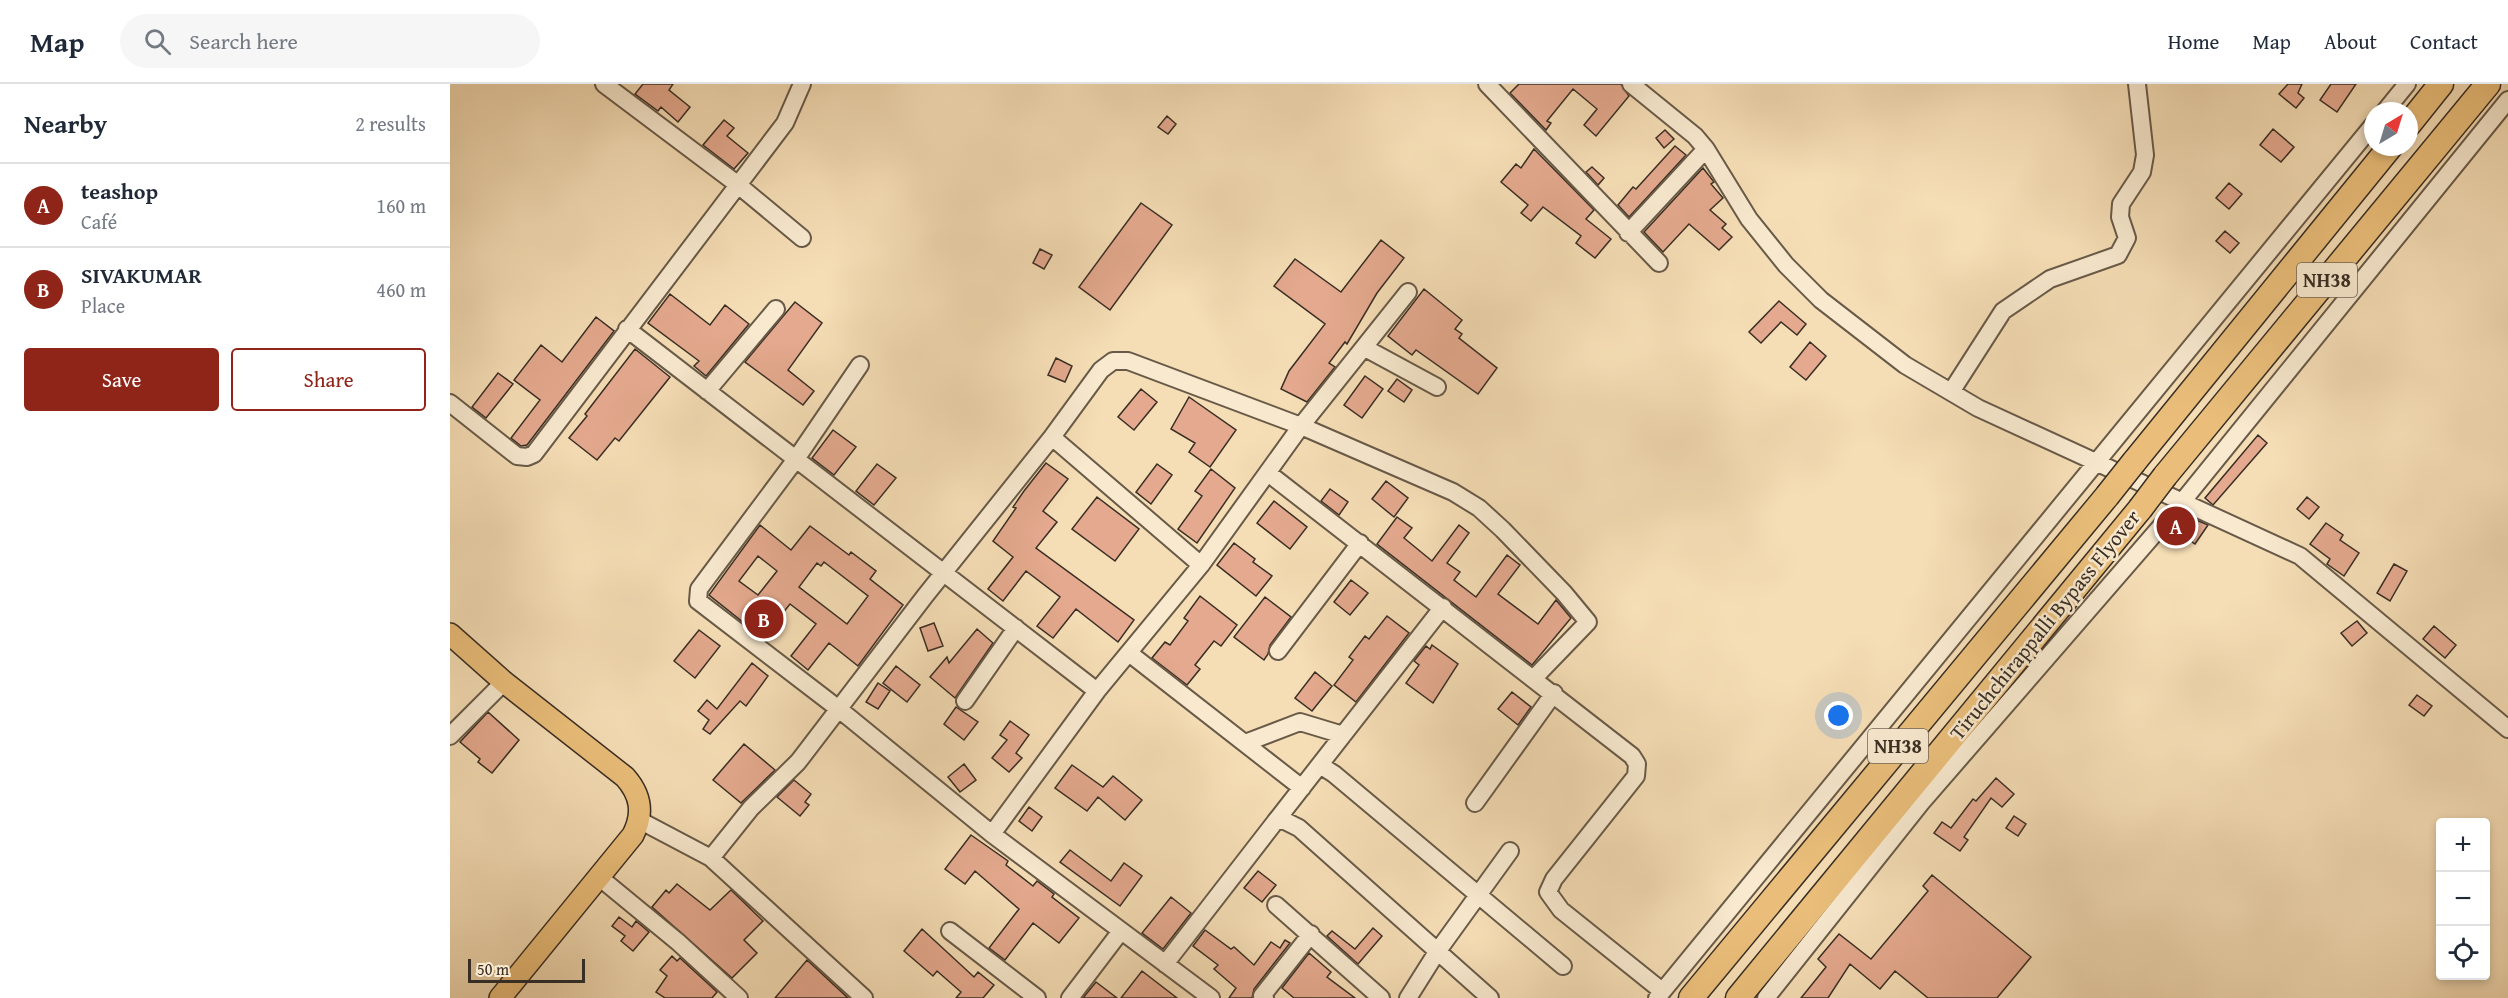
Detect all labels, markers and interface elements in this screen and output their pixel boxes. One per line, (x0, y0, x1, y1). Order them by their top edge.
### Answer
search box (120, 14, 540, 68)
text: Map (30, 21, 84, 62)
icon: search (141, 25, 174, 58)
text: Search here (189, 25, 298, 57)
text: Home (2168, 26, 2219, 57)
text: Map (2252, 26, 2291, 57)
text: About (2324, 26, 2377, 57)
text: Contact (2410, 26, 2478, 57)
north arrow (2364, 102, 2418, 156)
text: Nearby (24, 104, 107, 143)
text: 2 results (355, 109, 426, 138)
text: teashop (81, 175, 158, 207)
text: A (37, 191, 50, 220)
text: 160 m (376, 191, 426, 220)
text: Café (81, 207, 117, 236)
text: SIVAKUMAR (81, 259, 202, 291)
road number: NH38 (2297, 263, 2357, 297)
text: B (37, 275, 50, 304)
text: 460 m (376, 275, 426, 304)
text: Place (81, 291, 125, 320)
button: Save (24, 348, 219, 411)
button: Share (231, 348, 426, 411)
street label: Tiruchchirappalli Bypass Flyover (1942, 503, 2148, 746)
pin: A (2156, 504, 2196, 548)
pin: B (744, 596, 784, 642)
your location (1824, 701, 1853, 730)
road number: NH38 (1868, 729, 1928, 763)
map controls (2436, 818, 2490, 980)
button: + (2436, 818, 2490, 872)
button: − (2436, 872, 2490, 926)
button: locate (2436, 926, 2490, 980)
scale bar (468, 956, 585, 984)
text: 50 m (477, 957, 509, 981)

